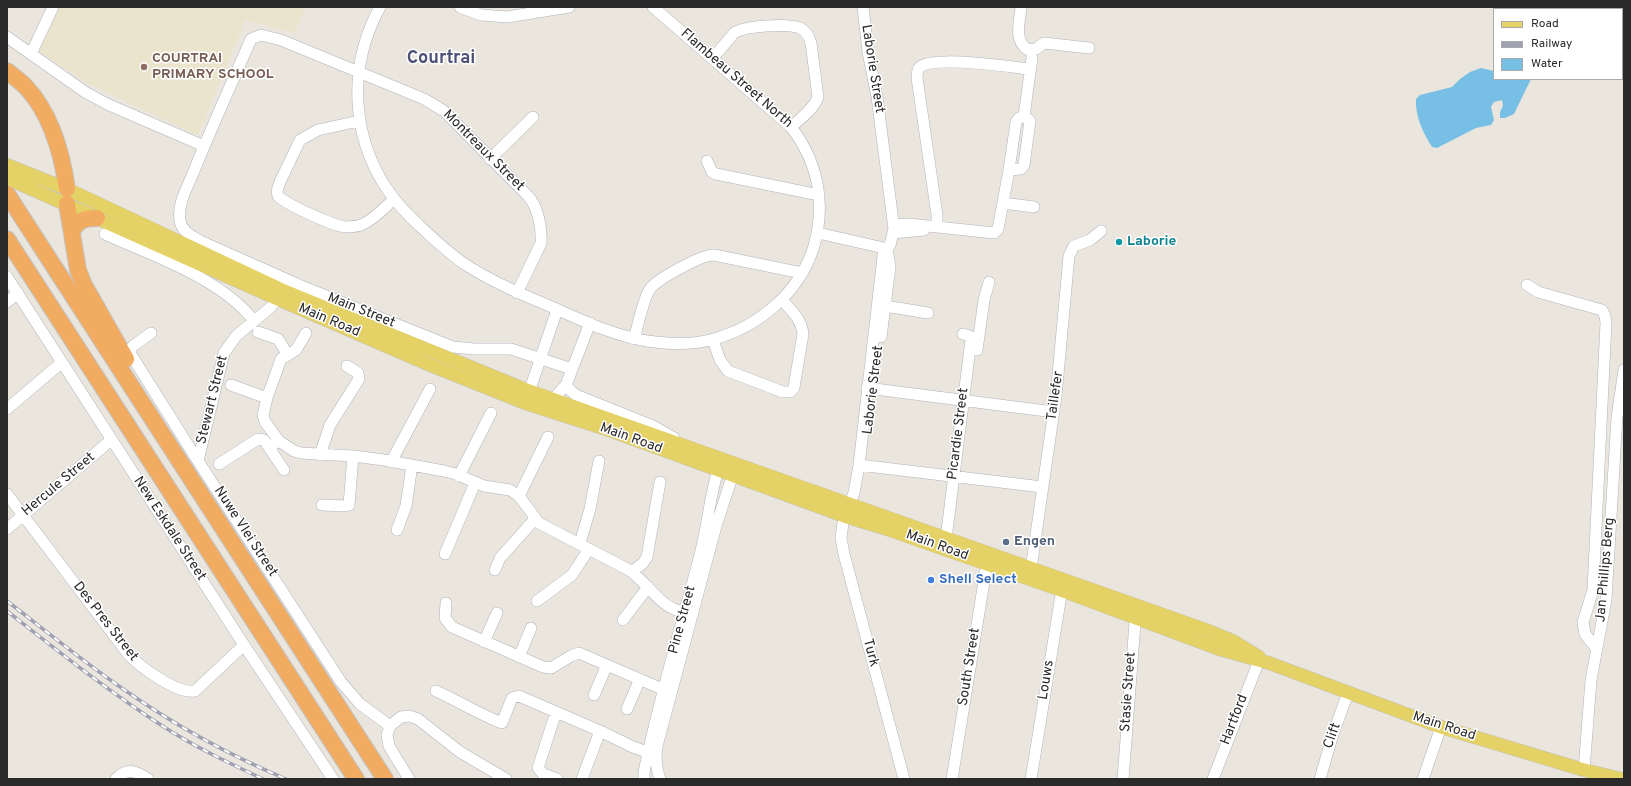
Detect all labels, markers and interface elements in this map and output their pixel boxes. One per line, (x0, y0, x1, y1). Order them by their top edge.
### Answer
legend (1493, 8, 1623, 80)
text: Road (1531, 16, 1559, 32)
street label: Laborie Street (857, 24, 887, 114)
street label: Flambeau Street North (676, 26, 796, 132)
text: Railway (1531, 36, 1572, 52)
district label: Courtrai (407, 48, 475, 70)
place label: COURTRAI PRIMARY SCHOOL (152, 51, 274, 84)
text: Water (1531, 56, 1563, 72)
marker: COURTRAI PRIMARY SCHOOL (139, 62, 149, 72)
street label: Montreaux Street (439, 107, 527, 195)
place label: Laborie (1127, 234, 1176, 250)
marker: Laborie (1114, 237, 1124, 247)
street label: Main Street (325, 290, 397, 332)
street label: Main Road (296, 301, 362, 341)
street label: Laborie Street (860, 345, 888, 435)
street label: Stewart Street (194, 354, 232, 446)
street label: Taillefer (1044, 370, 1068, 422)
street label: Picardie Street (945, 387, 973, 481)
street label: Main Road (597, 420, 665, 458)
street label: Hercule Street (19, 450, 99, 520)
street label: New Eskdale Street (129, 474, 209, 584)
street label: Nuwe Vlei Street (210, 484, 280, 580)
street label: Jan Phillips Berg (1593, 517, 1619, 623)
street label: Main Road (903, 527, 971, 565)
place label: Engen (1014, 534, 1055, 550)
marker: Engen (1001, 537, 1011, 547)
place label: Shell Select (939, 572, 1017, 588)
marker: Shell Select (926, 575, 936, 585)
street label: Des Pres Street (69, 579, 141, 665)
street label: Pine Street (666, 584, 700, 656)
street label: South Street (956, 627, 984, 707)
street label: Turk (858, 637, 882, 669)
street label: Stasie Street (1118, 651, 1140, 733)
street label: Louws (1036, 659, 1058, 701)
street label: Hartford (1218, 692, 1252, 748)
street label: Main Road (1410, 709, 1478, 745)
street label: Clift (1321, 721, 1345, 751)

